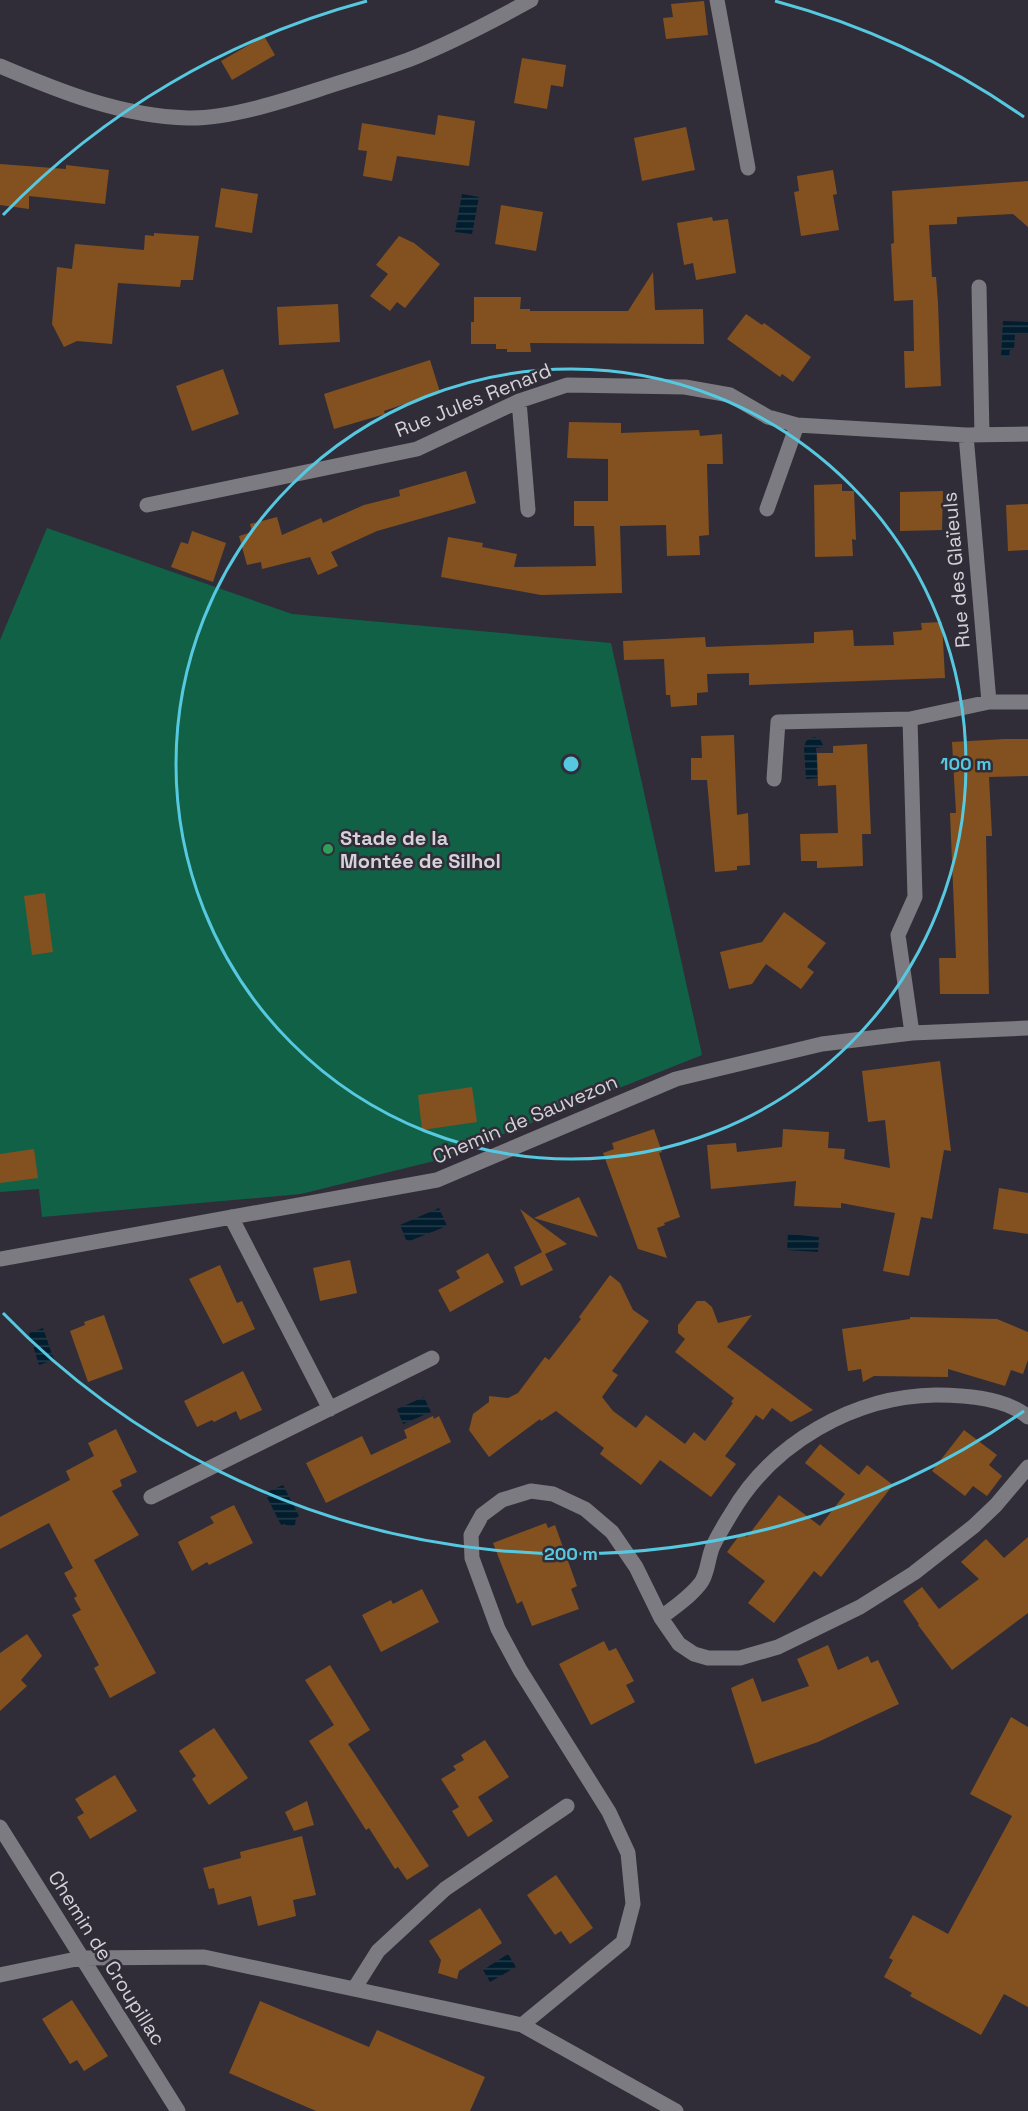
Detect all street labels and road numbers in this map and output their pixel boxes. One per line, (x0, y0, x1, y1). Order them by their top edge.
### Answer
street label: Rue Jules Renard (391, 357, 555, 443)
street label: Rue des Glaïeuls (936, 491, 976, 649)
street label: Chemin de Sauvezon (429, 1068, 621, 1170)
street label: Chemin de Croupillac (43, 1866, 171, 2050)

